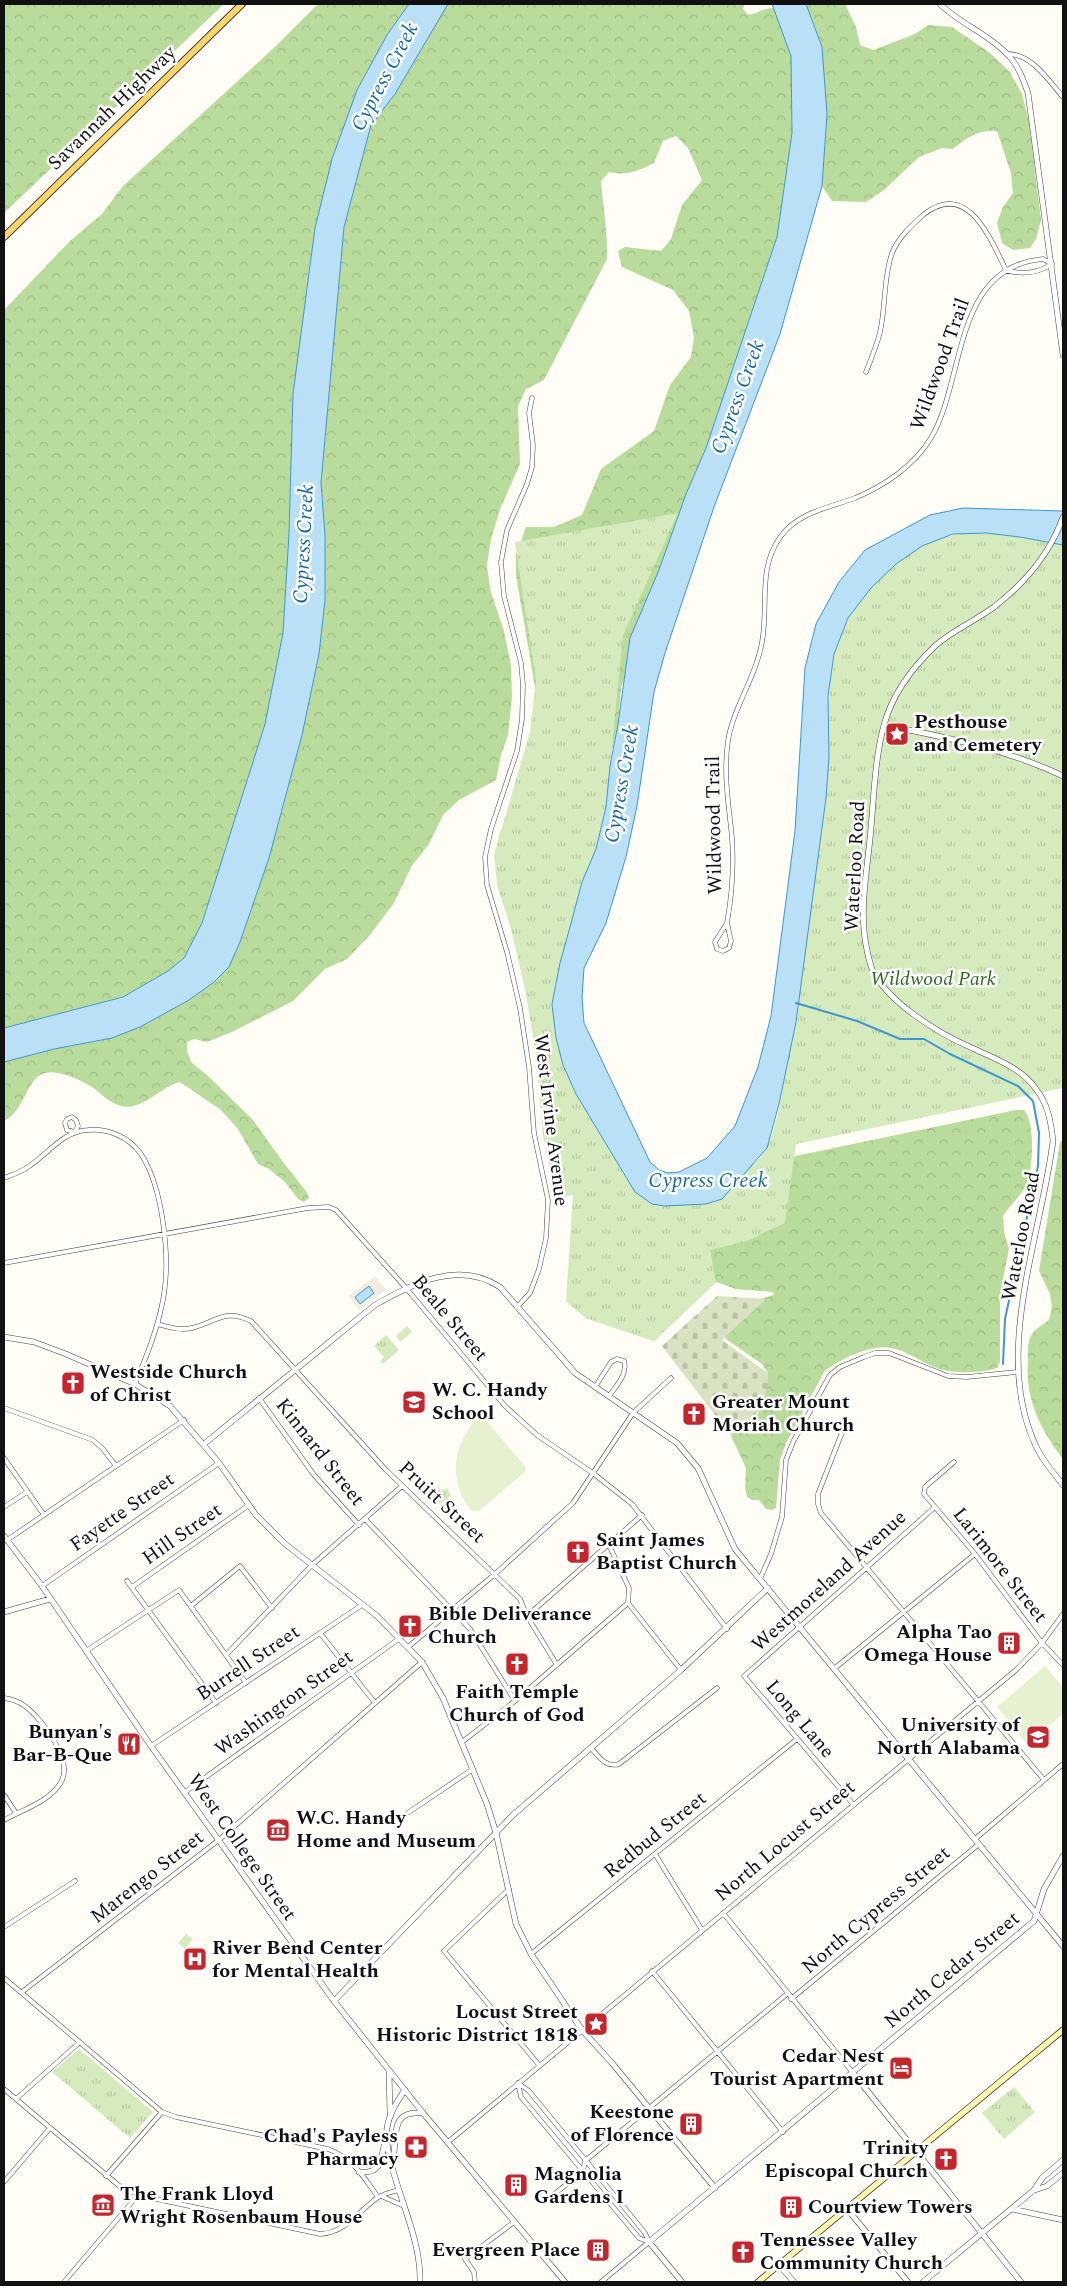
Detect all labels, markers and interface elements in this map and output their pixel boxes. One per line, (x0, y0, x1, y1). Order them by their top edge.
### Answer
water label: Cypress Creek (343, 17, 427, 137)
street label: Savannah Highway (41, 38, 184, 177)
street label: Wildwood Trail (902, 294, 978, 434)
water label: Cypress Creek (703, 335, 774, 459)
water label: Cypress Creek (285, 483, 323, 604)
place label: Pesthouse and Cemetery (914, 707, 1043, 760)
place icon: Pesthouse and Cemetery (884, 721, 910, 747)
water label: Cypress Creek (596, 722, 648, 846)
street label: Wildwood Trail (698, 755, 730, 895)
street label: Waterloo Road (837, 800, 873, 932)
park label: Wildwood Park (870, 964, 997, 994)
street label: West Irvine Avenue (526, 1032, 576, 1208)
water label: Cypress Creek (648, 1165, 768, 1197)
street label: Waterloo Road (994, 1169, 1048, 1303)
street label: Beale Street (404, 1268, 496, 1368)
place label: Westside Church of Christ (90, 1357, 247, 1410)
church icon: Westside Church of Christ (60, 1370, 86, 1396)
place label: W. C. Handy School (432, 1375, 548, 1428)
place label: Greater Mount Moriah Church (712, 1387, 854, 1440)
school or university icon: W. C. Handy School (401, 1389, 427, 1415)
street label: Kinnard Street (268, 1392, 372, 1512)
church icon: Greater Mount Moriah Church (681, 1401, 707, 1427)
street label: Pruitt Street (392, 1454, 492, 1550)
street label: Fayette Street (63, 1465, 181, 1559)
street label: Hill Street (136, 1495, 228, 1573)
street label: Larimore Street (945, 1501, 1055, 1629)
street label: Westmoreland Avenue (745, 1503, 913, 1659)
place label: Saint James Baptist Church (596, 1525, 737, 1578)
church icon: Saint James Baptist Church (565, 1539, 591, 1565)
place label: Bible Deliverance Church (428, 1599, 591, 1652)
church icon: Bible Deliverance Church (397, 1613, 423, 1639)
street label: Burrell Street (190, 1617, 306, 1709)
place label: Alpha Tao Omega House (864, 1617, 992, 1670)
building icon: Alpha Tao Omega House (996, 1630, 1022, 1656)
street label: Washington Street (208, 1642, 360, 1764)
church icon: Faith Temple Church of God (504, 1651, 530, 1677)
street label: Long Lane (758, 1673, 842, 1765)
place label: Faith Temple Church of God (449, 1677, 585, 1730)
place label: University of North Alabama (877, 1710, 1022, 1763)
place label: Bunyan's Bar-B-Que (12, 1717, 112, 1770)
school or university icon: University of North Alabama (1025, 1724, 1051, 1750)
restaurant icon: Bunyan's Bar-B-Que (116, 1731, 142, 1757)
street label: West College Street (180, 1767, 304, 1927)
street label: North Locust Street (708, 1773, 862, 1909)
street label: Redbud Street (597, 1784, 713, 1886)
place label: W.C. Handy Home and Museum (296, 1803, 476, 1856)
museum icon: W.C. Handy Home and Museum (265, 1817, 291, 1843)
street label: Marengo Street (84, 1823, 210, 1931)
street label: North Cypress Street (795, 1839, 957, 1981)
street label: North Cedar Street (878, 1904, 1026, 2036)
place label: River Bend Center for Mental Health (212, 1933, 383, 1986)
hospital icon: River Bend Center for Mental Health (182, 1946, 208, 1972)
place label: Locust Street Historic District 1818 (376, 1997, 578, 2050)
place icon: Locust Street Historic District 1818 (583, 2011, 609, 2037)
place label: Cedar Nest Tourist Apartment (710, 2041, 884, 2094)
hotel icon: Cedar Nest Tourist Apartment (888, 2055, 914, 2081)
place label: Keestone of Florence (571, 2097, 674, 2150)
building icon: Keestone of Florence (678, 2111, 704, 2137)
place label: Chad's Payless Pharmacy (264, 2121, 399, 2174)
place label: Trinity Episcopal Church (764, 2133, 929, 2186)
pharmacy icon: Chad's Payless Pharmacy (403, 2134, 429, 2160)
church icon: Trinity Episcopal Church (933, 2146, 959, 2172)
place label: Magnolia Gardens I (534, 2159, 624, 2212)
building icon: Magnolia Gardens I (503, 2172, 529, 2198)
place label: The Frank Lloyd Wright Rosenbaum House (120, 2179, 363, 2232)
museum icon: The Frank Lloyd Wright Rosenbaum House (90, 2192, 116, 2218)
place label: Courtview Towers (808, 2192, 973, 2222)
building icon: Courtview Towers (778, 2194, 804, 2220)
place label: Tennessee Valley Community Church (760, 2225, 943, 2278)
place label: Evergreen Place (432, 2235, 580, 2265)
building icon: Evergreen Place (585, 2237, 611, 2263)
church icon: Tennessee Valley Community Church (730, 2239, 756, 2265)

